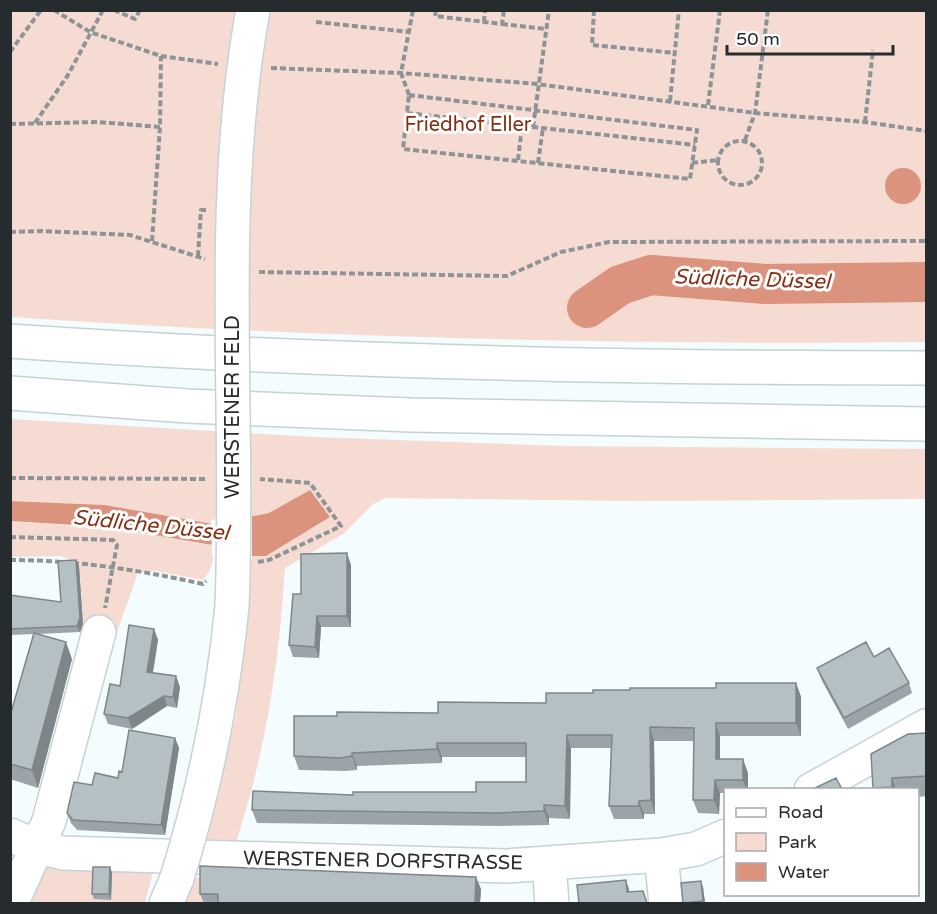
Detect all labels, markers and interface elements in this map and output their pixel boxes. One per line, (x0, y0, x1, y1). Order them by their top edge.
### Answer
scale bar (727, 18, 894, 56)
text: 50 m (736, 28, 780, 50)
park label: Friedhof Eller (405, 113, 532, 137)
water label: Südliche Düssel (673, 264, 833, 295)
street label: WERSTENER FELD (221, 315, 245, 499)
water label: Südliche Düssel (72, 505, 233, 546)
legend (724, 788, 919, 896)
text: Road (778, 801, 823, 823)
text: Park (778, 831, 817, 853)
street label: WERSTENER DORFSTRASSE (243, 847, 523, 875)
text: Water (778, 861, 829, 883)

